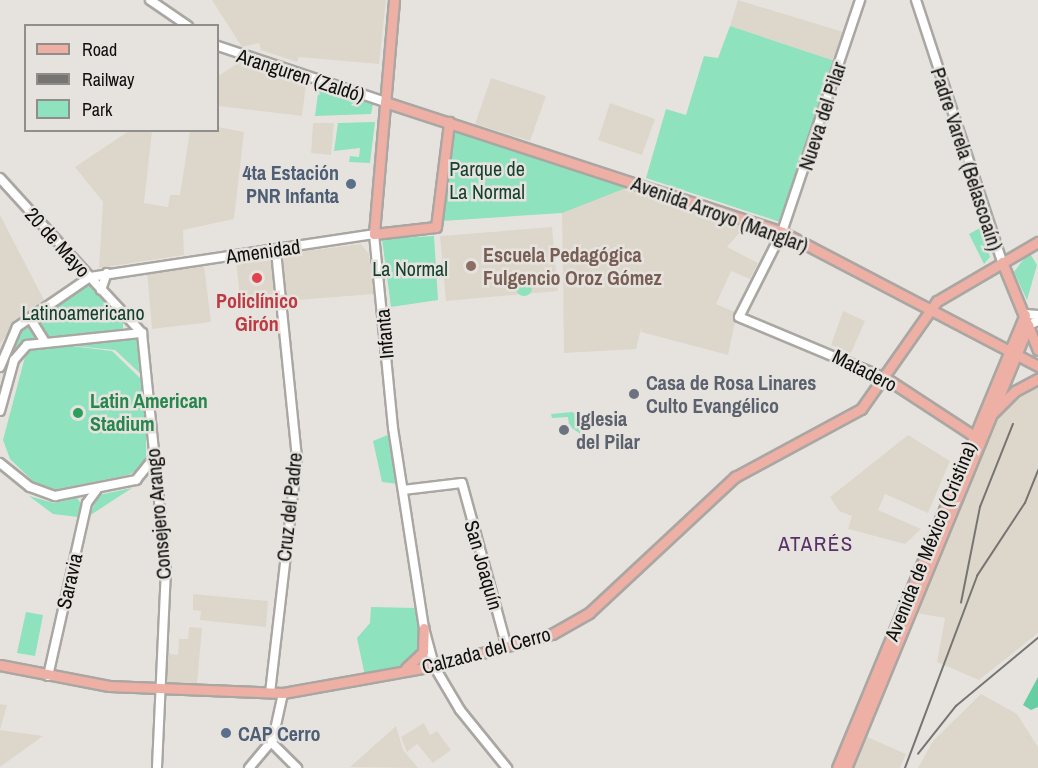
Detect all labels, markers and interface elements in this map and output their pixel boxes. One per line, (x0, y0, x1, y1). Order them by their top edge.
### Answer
legend (24, 24, 219, 132)
text: Road (82, 37, 117, 62)
street label: Aranguren (Zaldó) (234, 43, 368, 107)
street label: Nueva del Pilar (793, 59, 851, 173)
street label: Padre Varela (Belascoaín) (926, 64, 1008, 254)
text: Railway (82, 67, 135, 92)
text: Park (82, 97, 112, 122)
park label: Parque de La Normal (449, 156, 525, 203)
place label: 4ta Estación PNR Infanta (242, 160, 339, 207)
street label: Avenida Arroyo (Manglar) (628, 171, 812, 257)
marker: 4ta Estación PNR Infanta (344, 177, 358, 191)
street label: 20 de Mayo (20, 202, 96, 282)
street label: Amenidad (224, 234, 302, 268)
place label: Escuela Pedagógica Fulgencio Oroz Gómez (483, 243, 662, 290)
park label: La Normal (372, 256, 448, 280)
marker: Escuela Pedagógica Fulgencio Oroz Gómez (464, 259, 478, 273)
marker: Policlínico Girón (248, 269, 266, 287)
place label: Policlínico Girón (216, 289, 298, 336)
park label: Latinoamericano (21, 300, 145, 324)
street label: Infanta (370, 308, 398, 360)
street label: Matadero (829, 344, 901, 396)
place label: Casa de Rosa Linares Culto Evangélico (646, 371, 816, 418)
marker: Casa de Rosa Linares Culto Evangélico (627, 387, 641, 401)
place label: Latin American Stadium (90, 389, 208, 436)
marker: Latin American Stadium (71, 406, 85, 420)
place label: Iglesia del Pilar (576, 406, 640, 453)
marker: Iglesia del Pilar (557, 423, 571, 437)
street label: Avenida de México (Cristina) (879, 438, 981, 644)
street label: Consejero Arango (140, 447, 176, 581)
street label: Cruz del Padre (271, 451, 307, 563)
street label: San Joaquín (460, 517, 508, 613)
district label: ATARÉS (778, 531, 854, 557)
street label: Saravia (51, 551, 87, 611)
street label: Calzada del Cerro (419, 621, 553, 679)
place label: CAP Cerro (238, 721, 321, 745)
marker: CAP Cerro (219, 726, 233, 740)

